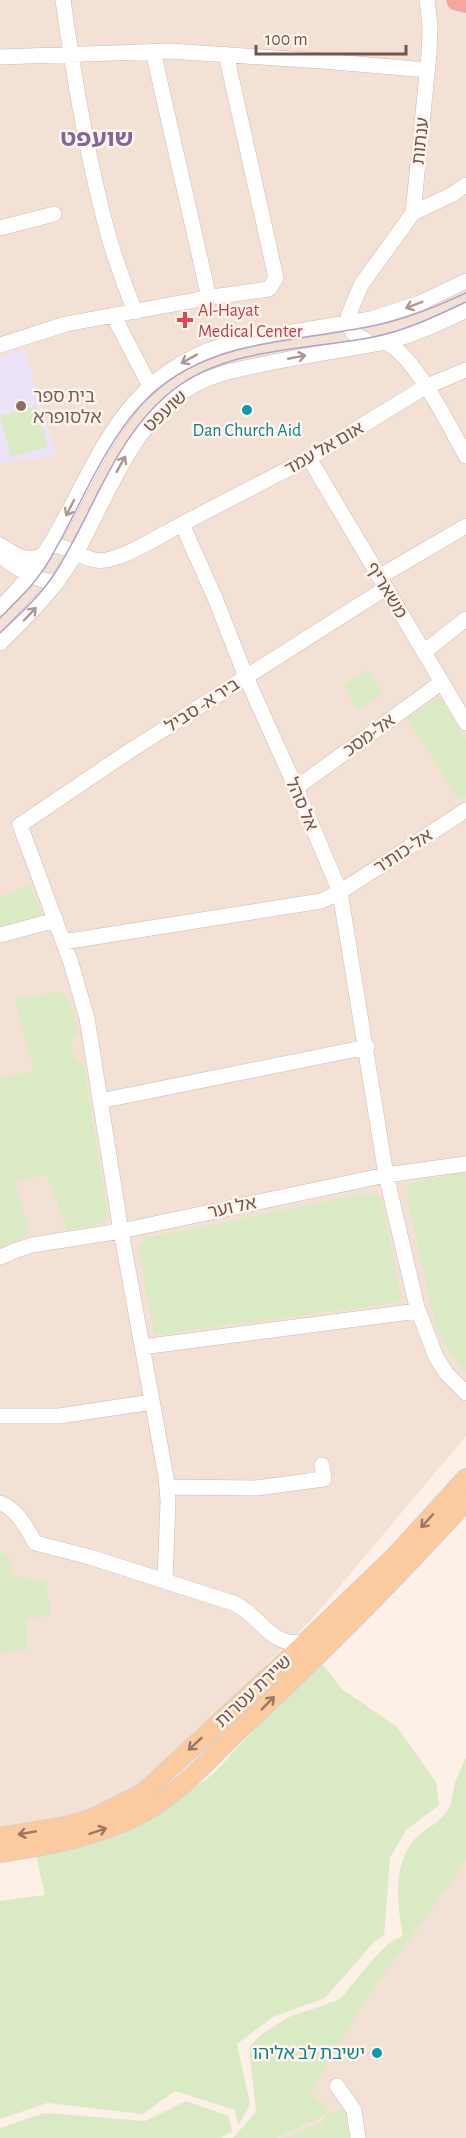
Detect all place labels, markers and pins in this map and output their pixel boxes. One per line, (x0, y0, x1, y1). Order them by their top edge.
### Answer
place label: Al-Hayat Medical Center (198, 302, 303, 341)
marker: Al-Hayat Medical Center (176, 311, 194, 329)
place label: בית ספר אלסופרא (33, 388, 102, 427)
marker: בית ספר אלסופרא (14, 399, 28, 413)
marker: Dan Church Aid (240, 403, 254, 417)
place label: Dan Church Aid (193, 422, 301, 440)
place label: ישיבת לב אליהו (253, 2044, 365, 2063)
marker: ישיבת לב אליהו (370, 2046, 384, 2060)

